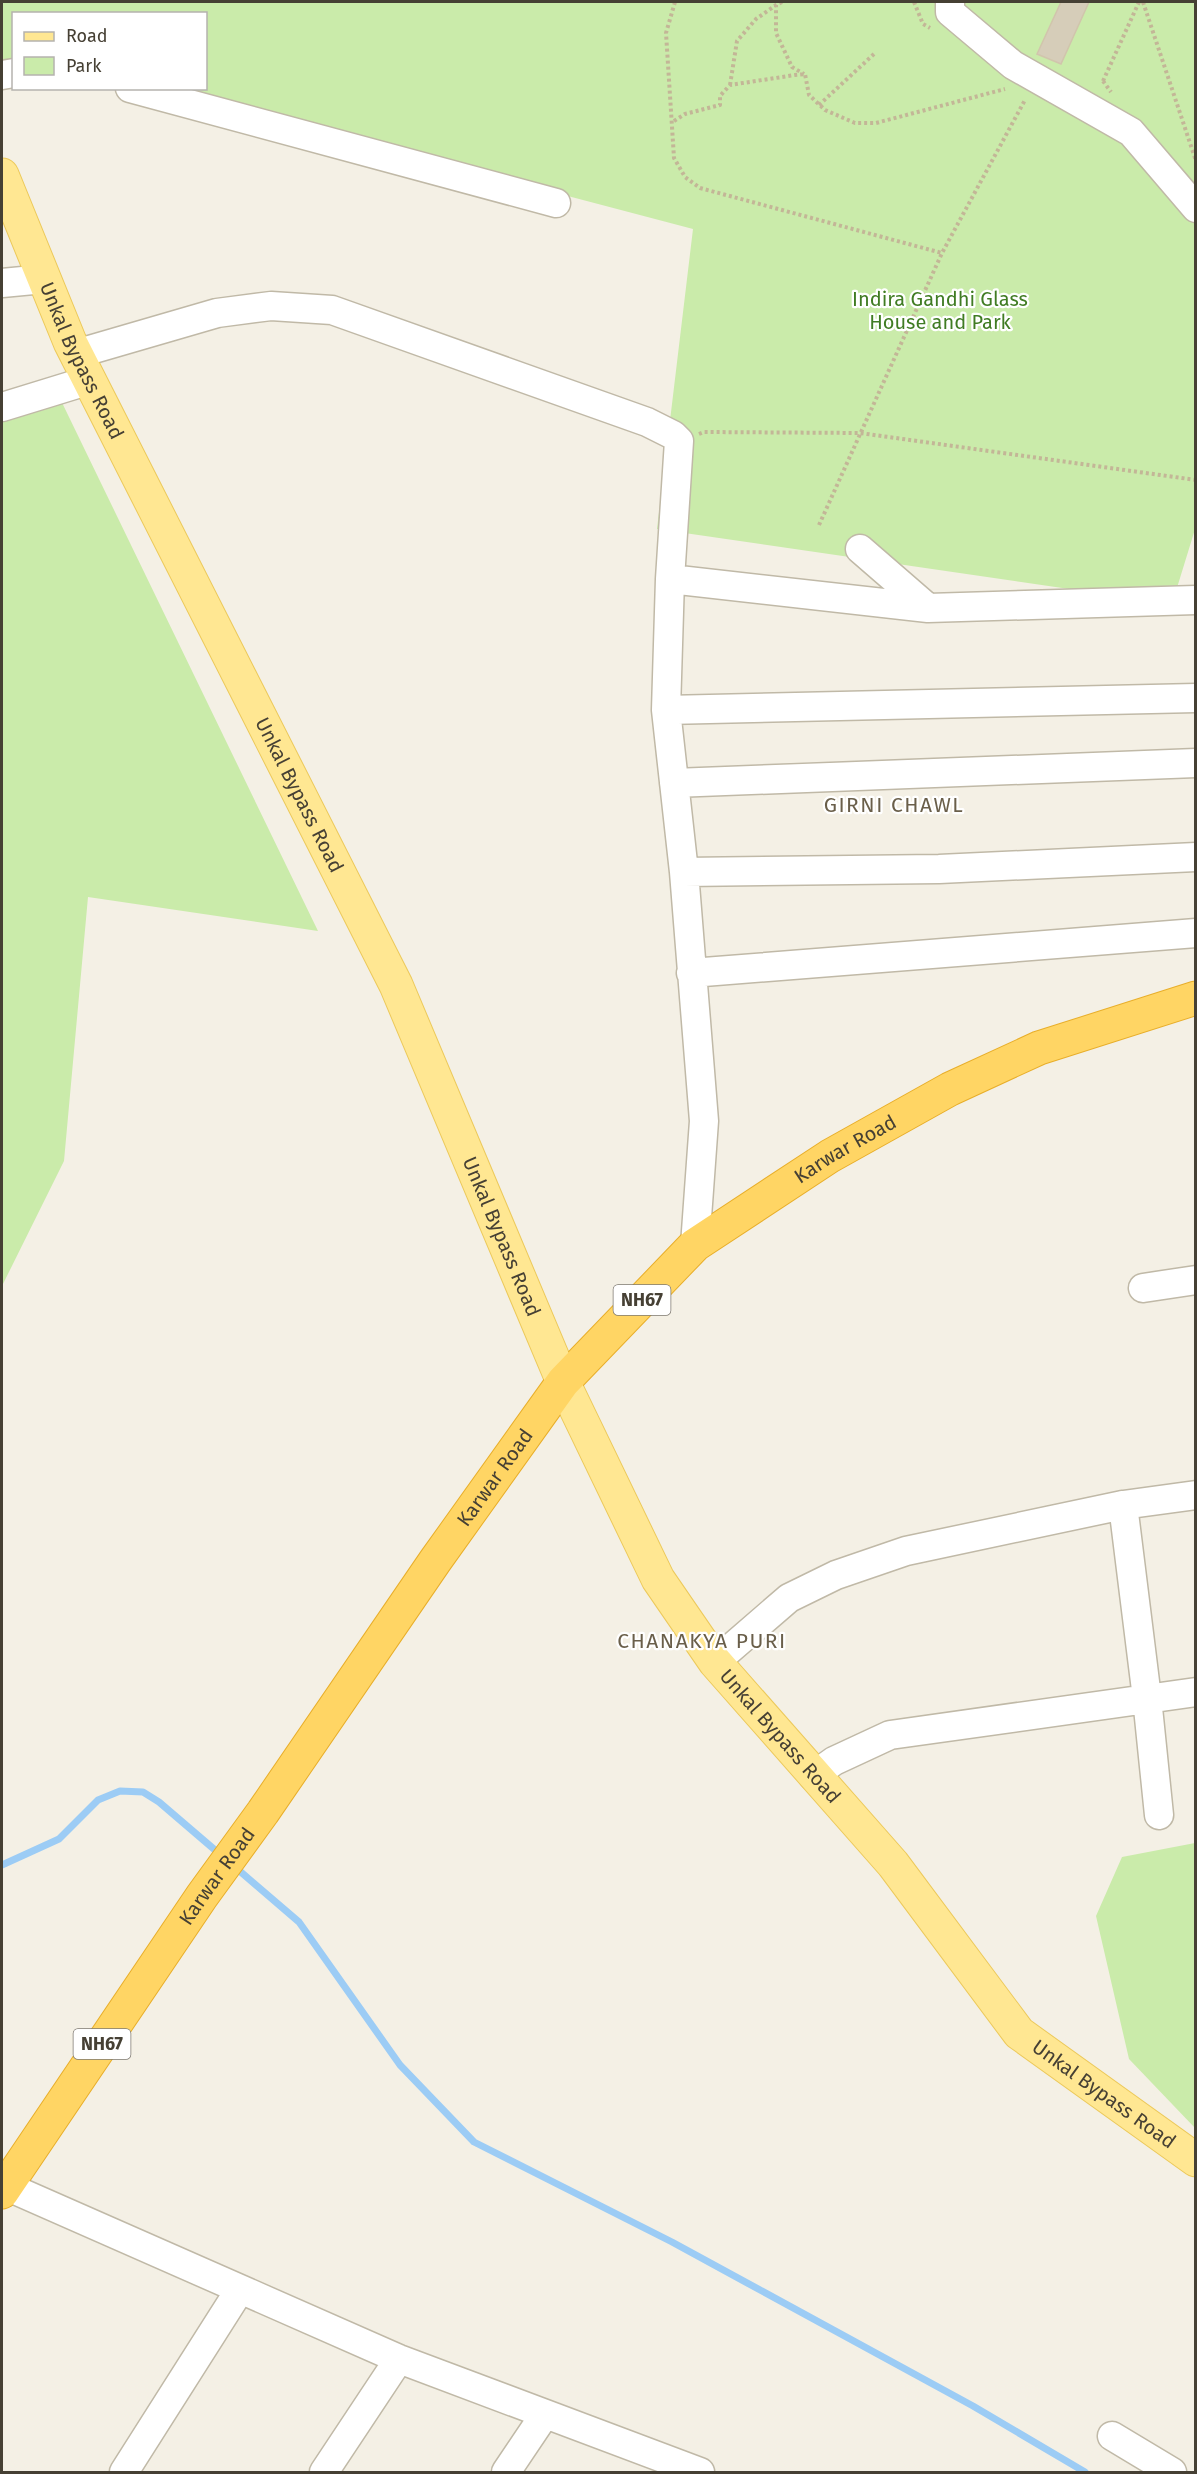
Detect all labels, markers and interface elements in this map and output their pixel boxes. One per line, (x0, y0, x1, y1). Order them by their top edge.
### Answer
legend (12, 12, 207, 90)
text: Road (66, 25, 108, 47)
text: Park (66, 55, 102, 77)
street label: Unkal Bypass Road (35, 278, 129, 443)
park label: Indira Gandhi Glass House and Park (852, 287, 1028, 334)
street label: Unkal Bypass Road (250, 713, 349, 877)
district label: GIRNI CHAWL (824, 792, 964, 818)
street label: Karwar Road (790, 1109, 900, 1188)
street label: Unkal Bypass Road (458, 1153, 546, 1320)
road number: NH67 (614, 1285, 670, 1315)
street label: Karwar Road (452, 1424, 538, 1531)
district label: CHANAKYA PURI (617, 1628, 787, 1654)
street label: Unkal Bypass Road (715, 1664, 846, 1808)
street label: Karwar Road (174, 1823, 260, 1930)
road number: NH67 (74, 2029, 130, 2059)
street label: Unkal Bypass Road (1027, 2034, 1181, 2154)

